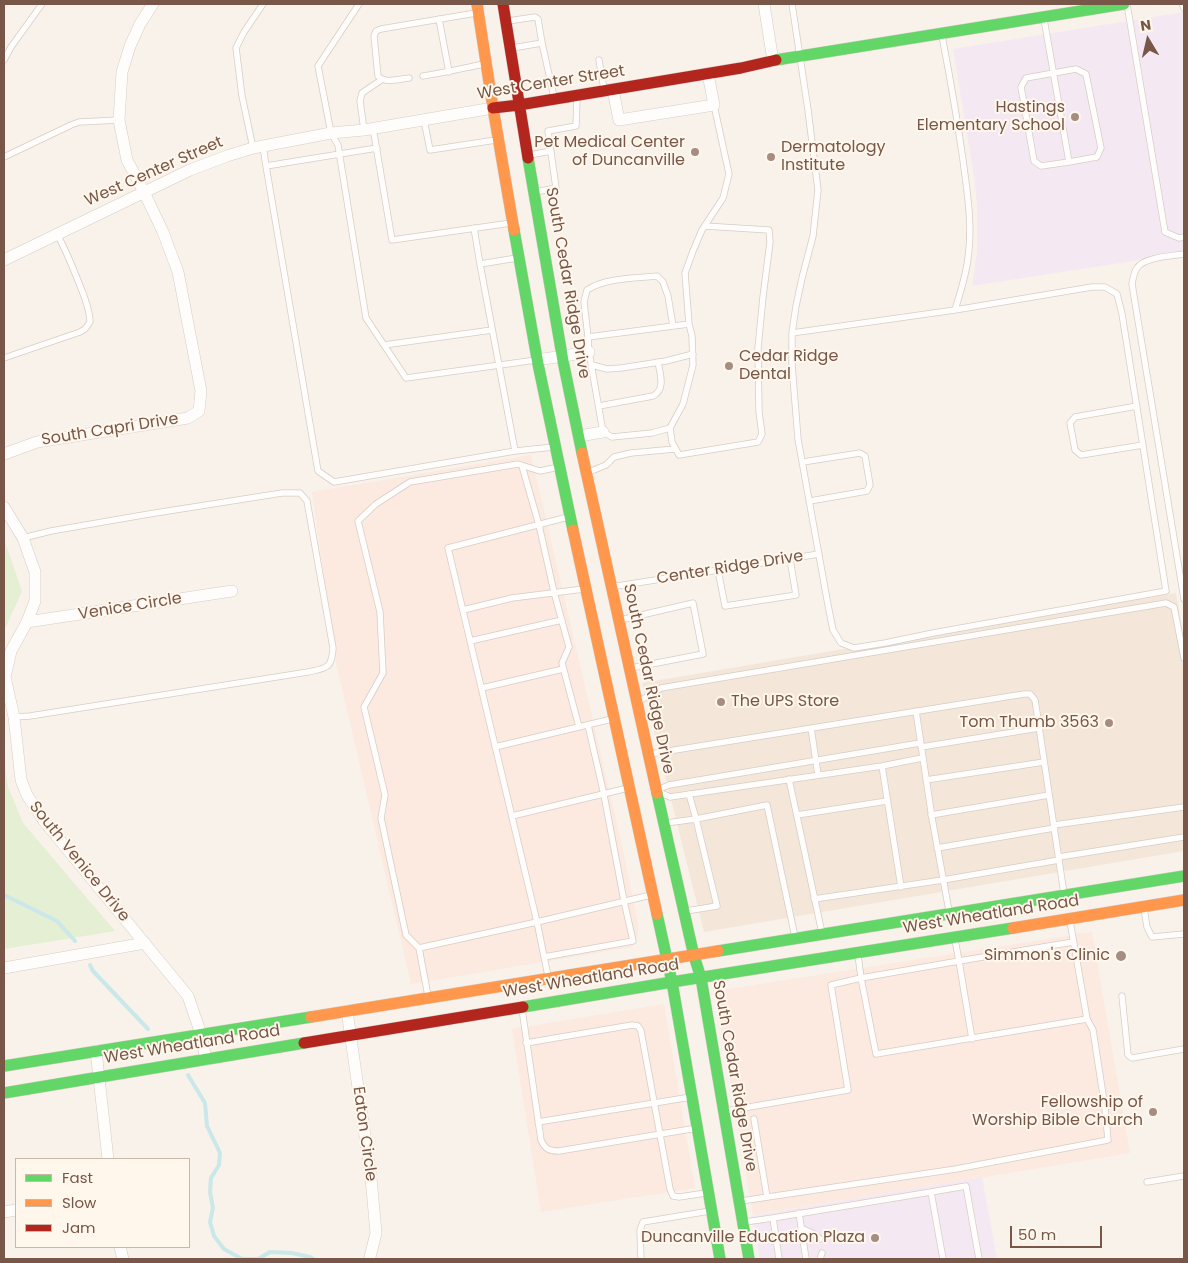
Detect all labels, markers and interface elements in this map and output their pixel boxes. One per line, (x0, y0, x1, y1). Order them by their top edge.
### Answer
text: N (1139, 14, 1152, 36)
north arrow (1123, 15, 1173, 65)
street label: West Center Street (476, 62, 626, 104)
place label: Hastings Elementary School (917, 98, 1065, 136)
marker: Hastings Elementary School (1069, 111, 1081, 123)
street label: West Center Street (82, 133, 226, 211)
place label: Pet Medical Center of Duncanville (534, 133, 685, 171)
place label: Dermatology Institute (781, 138, 886, 176)
marker: Pet Medical Center of Duncanville (689, 146, 701, 158)
marker: Dermatology Institute (765, 151, 777, 163)
street label: South Cedar Ridge Drive (541, 186, 593, 380)
place label: Cedar Ridge Dental (739, 347, 838, 385)
marker: Cedar Ridge Dental (723, 360, 735, 372)
street label: South Capri Drive (40, 410, 180, 450)
street label: Center Ridge Drive (655, 547, 805, 589)
street label: South Cedar Ridge Drive (618, 582, 678, 776)
street label: Venice Circle (77, 589, 183, 625)
place label: The UPS Store (731, 692, 839, 712)
marker: The UPS Store (715, 696, 727, 708)
place label: Tom Thumb 3563 (960, 713, 1099, 733)
marker: Tom Thumb 3563 (1103, 717, 1115, 729)
street label: South Venice Drive (25, 798, 133, 926)
street label: West Wheatland Road (902, 892, 1080, 938)
place label: Simmon's Clinic (984, 946, 1110, 966)
marker: Simmon's Clinic (1114, 949, 1128, 963)
street label: West Wheatland Road (502, 956, 680, 1002)
street label: South Cedar Ridge Drive (708, 979, 760, 1173)
street label: West Wheatland Road (103, 1022, 281, 1068)
street label: Eaton Circle (348, 1085, 380, 1183)
place label: Fellowship of Worship Bible Church (972, 1093, 1143, 1131)
marker: Fellowship of Worship Bible Church (1147, 1106, 1159, 1118)
legend (15, 1158, 190, 1248)
text: Fast (62, 1167, 93, 1188)
text: Slow (62, 1192, 96, 1213)
scale bar (1013, 1216, 1106, 1248)
text: Jam (62, 1217, 96, 1238)
text: 50 m (1018, 1224, 1056, 1245)
place label: Duncanville Education Plaza (641, 1228, 865, 1248)
marker: Duncanville Education Plaza (869, 1232, 881, 1244)

